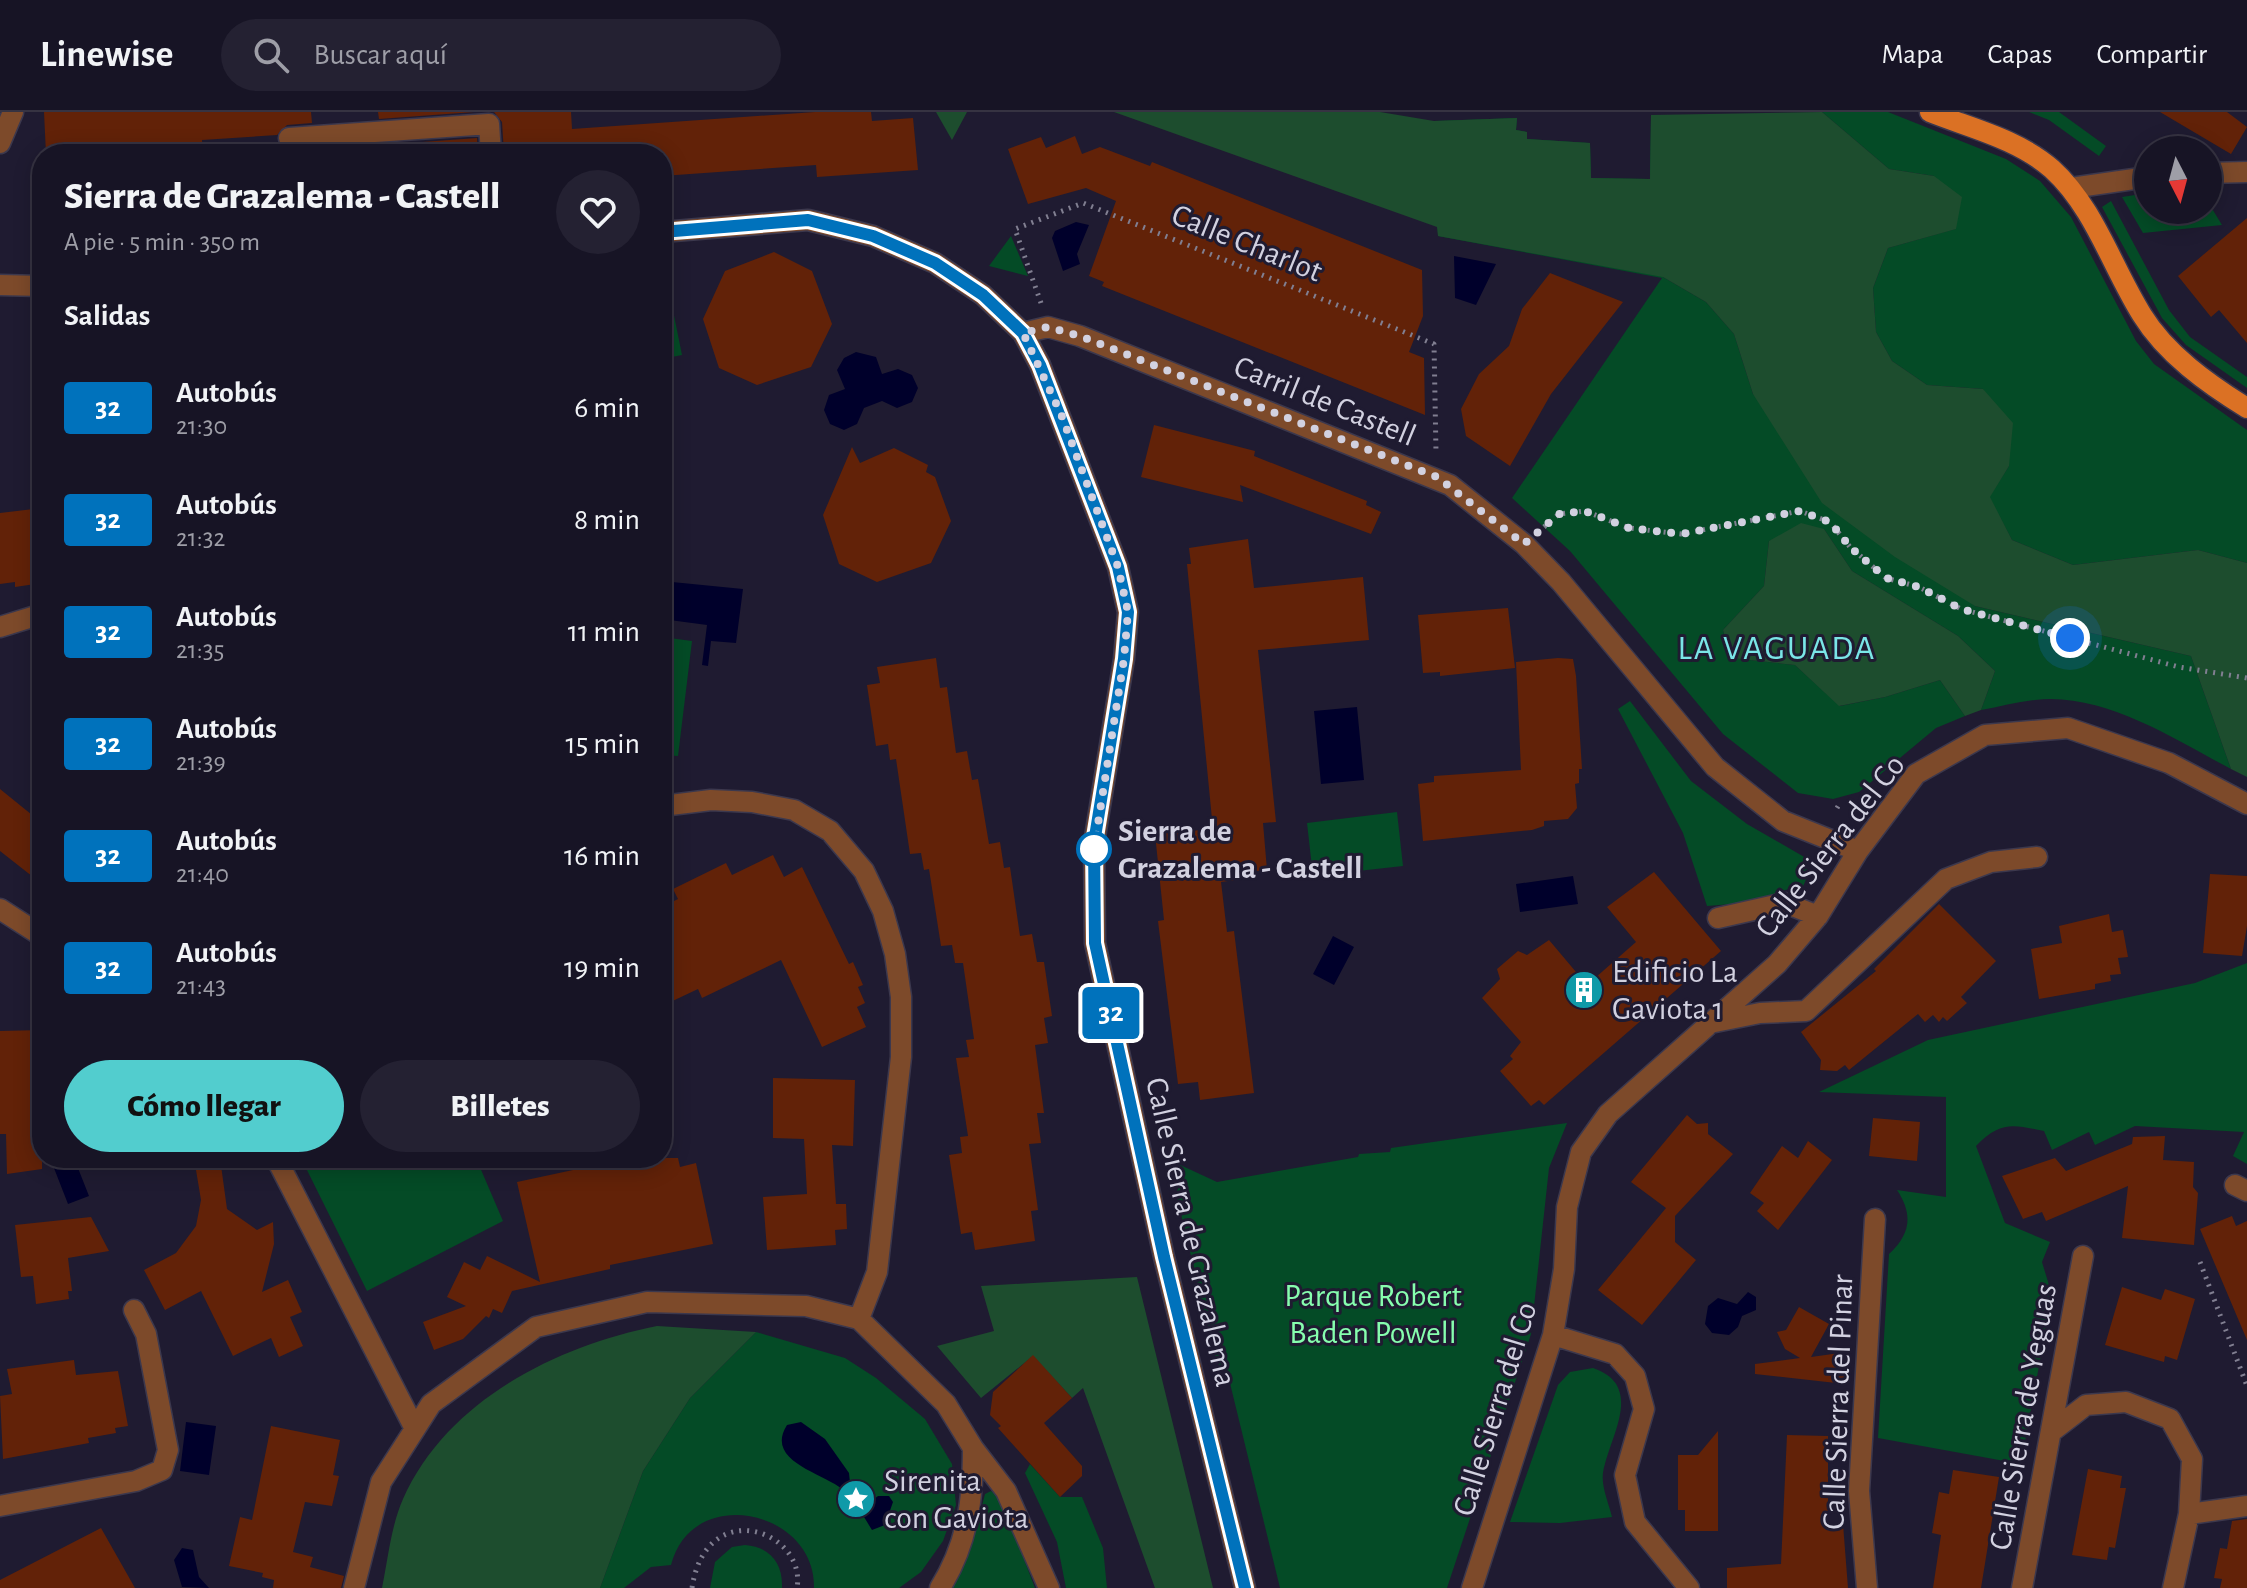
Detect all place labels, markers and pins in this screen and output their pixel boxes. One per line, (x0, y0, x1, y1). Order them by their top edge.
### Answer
place label: Sierra de Grazalema - Castell (1118, 815, 1362, 884)
marker: Sierra de Grazalema - Castell (1077, 832, 1111, 866)
place label: Edificio La Gaviota 1 (1612, 956, 1738, 1025)
building icon: Edificio La Gaviota 1 (1563, 969, 1605, 1011)
place label: Sirenita con Gaviota (884, 1465, 1029, 1534)
place icon: Sirenita con Gaviota (835, 1478, 877, 1520)

